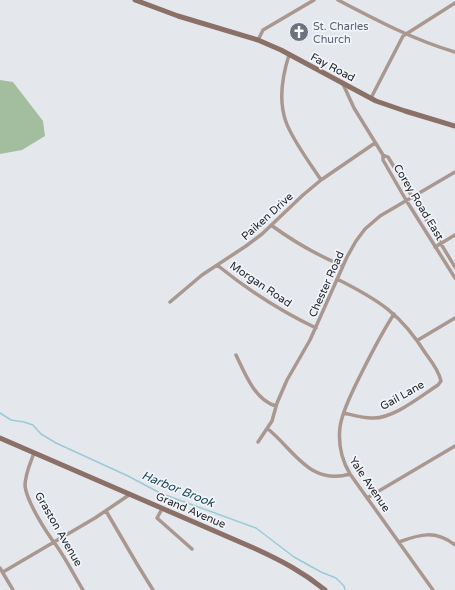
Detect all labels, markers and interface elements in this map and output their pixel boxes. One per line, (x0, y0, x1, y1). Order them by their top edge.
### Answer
place label: St. Charles Church (313, 20, 368, 46)
church icon: St. Charles Church (288, 21, 310, 43)
street label: Fay Road (308, 50, 357, 85)
street label: Corey Road East (391, 162, 446, 243)
street label: Paiken Drive (239, 190, 296, 243)
street label: Chester Road (306, 249, 347, 319)
street label: Morgan Road (227, 259, 294, 310)
street label: Gail Lane (378, 378, 427, 413)
street label: Yale Avenue (346, 454, 393, 514)
water label: Harbor Brook (140, 468, 218, 510)
street label: Graston Avenue (32, 490, 85, 569)
street label: Grand Avenue (154, 490, 228, 531)

